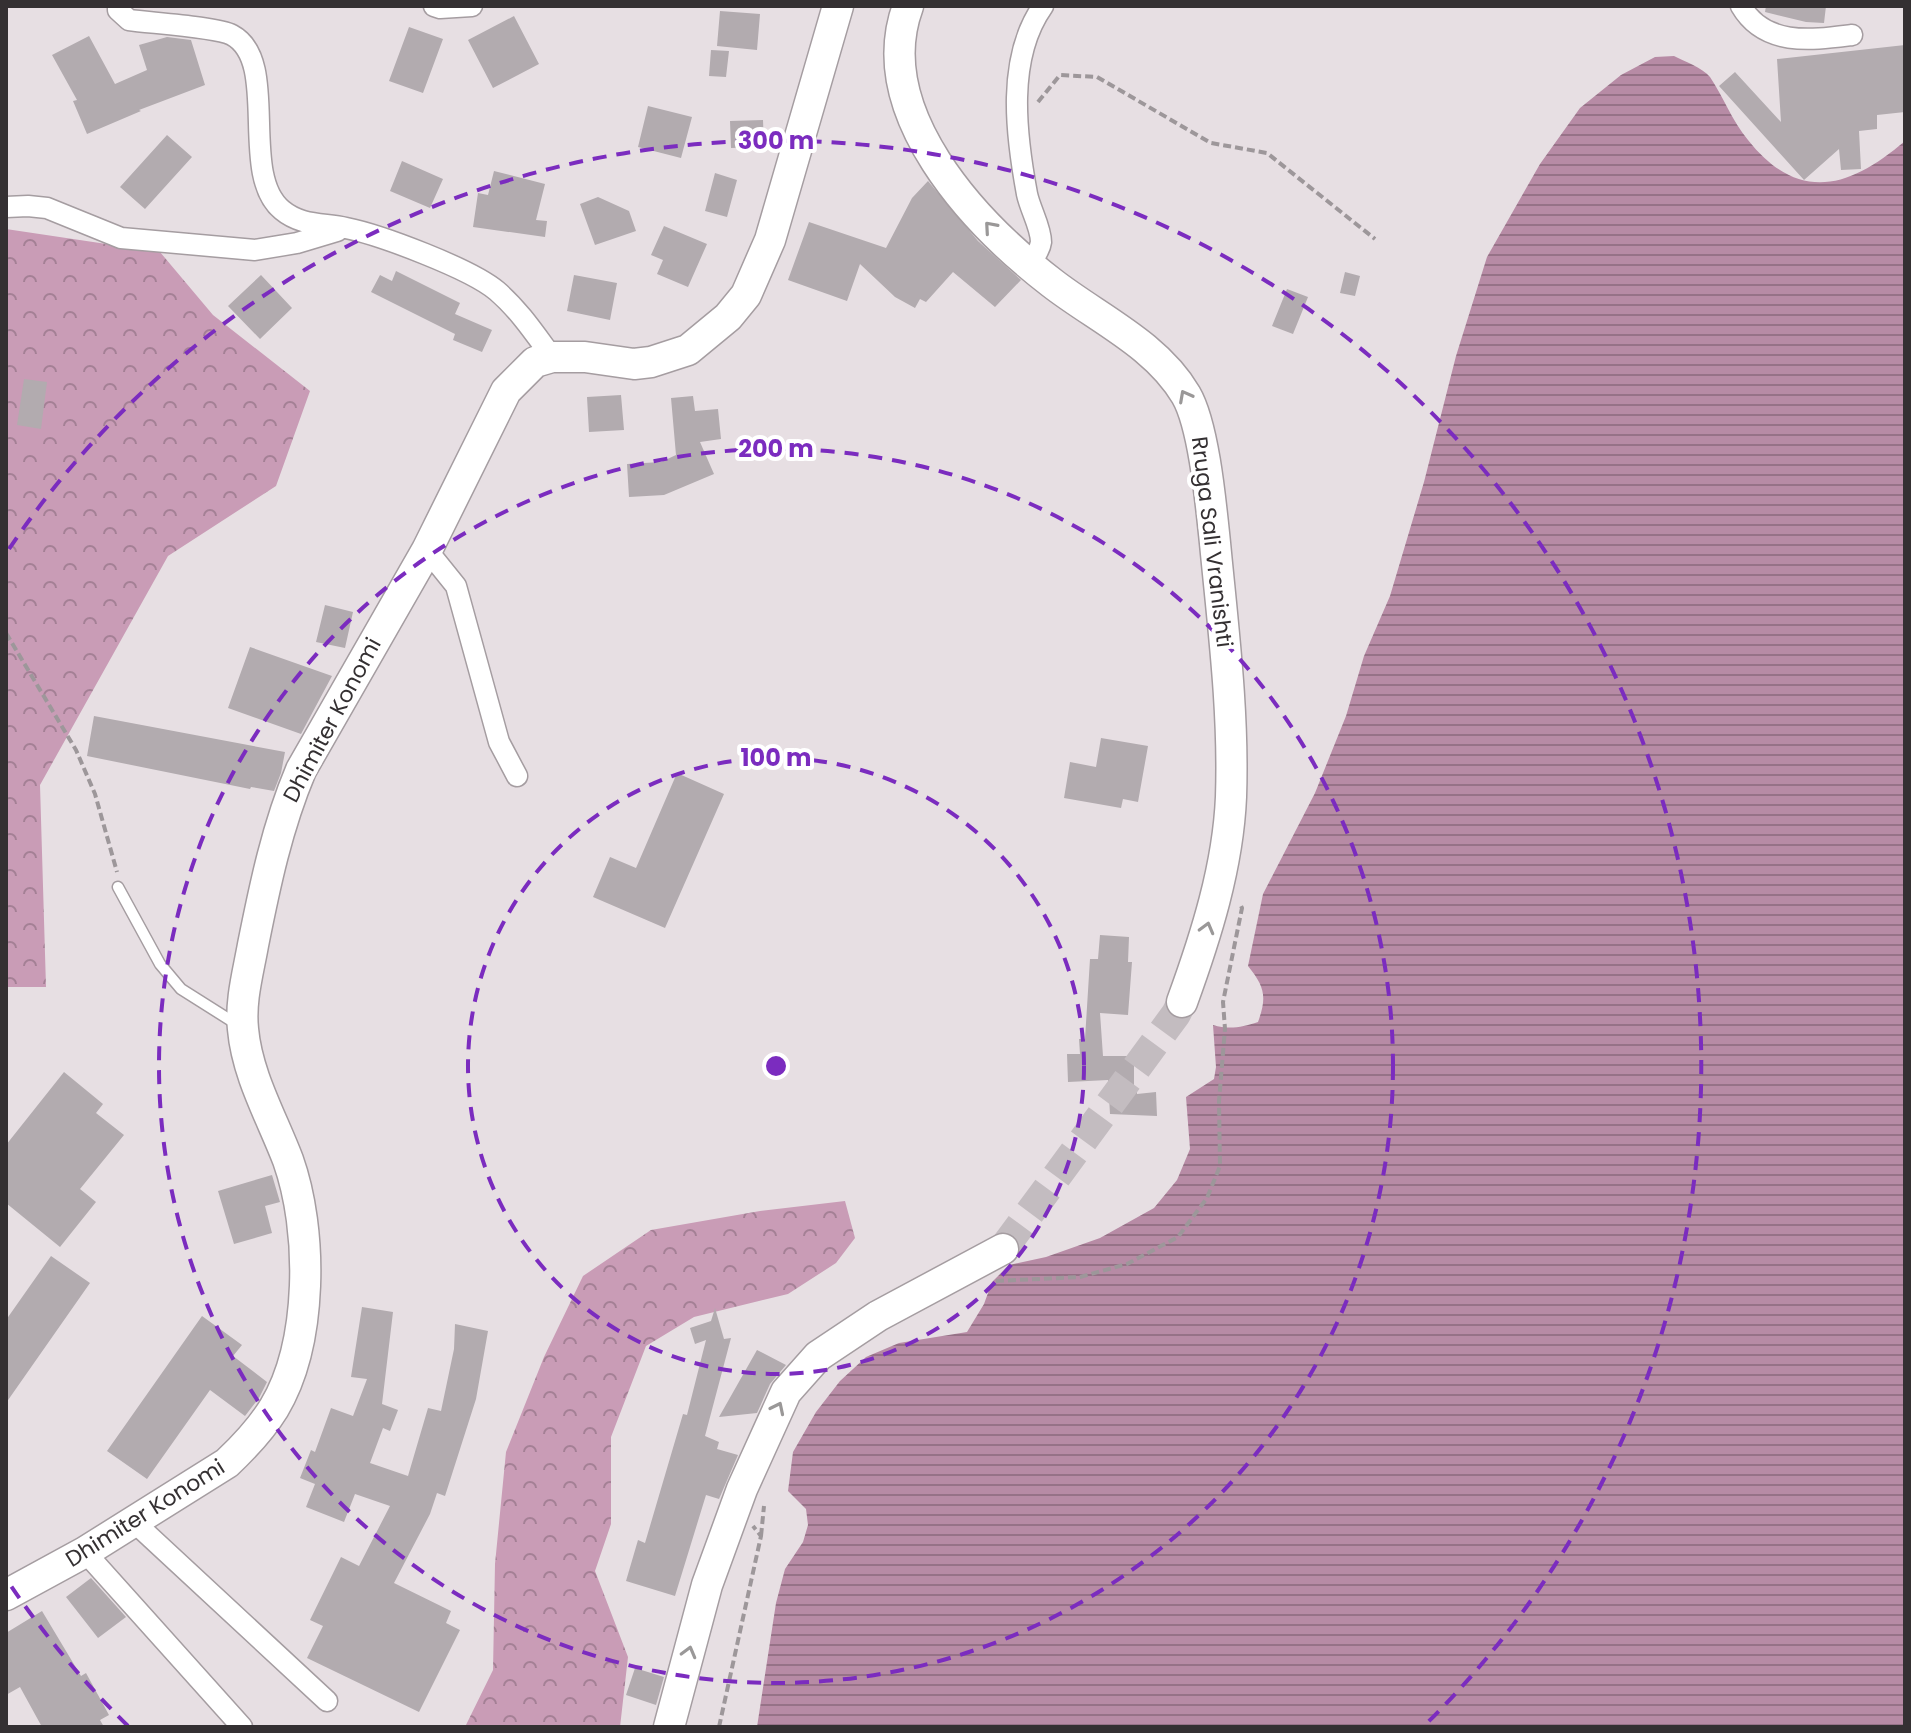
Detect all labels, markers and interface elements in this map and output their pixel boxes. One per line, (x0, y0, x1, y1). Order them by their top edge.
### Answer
text: 300 m (738, 124, 814, 157)
one-way arrow (986, 221, 1000, 236)
one-way arrow (1179, 389, 1194, 404)
text: 200 m (738, 432, 814, 465)
street label: Rruga Sali Vranishti (1184, 435, 1240, 649)
street label: Dhimiter Konomi (276, 632, 388, 808)
text: 100 m (741, 741, 811, 774)
one-way arrow (1197, 922, 1214, 936)
centre of rings (762, 1052, 790, 1080)
one-way arrow (768, 1402, 784, 1416)
street label: Dhimiter Konomi (59, 1452, 231, 1574)
one-way arrow (680, 1645, 696, 1659)

